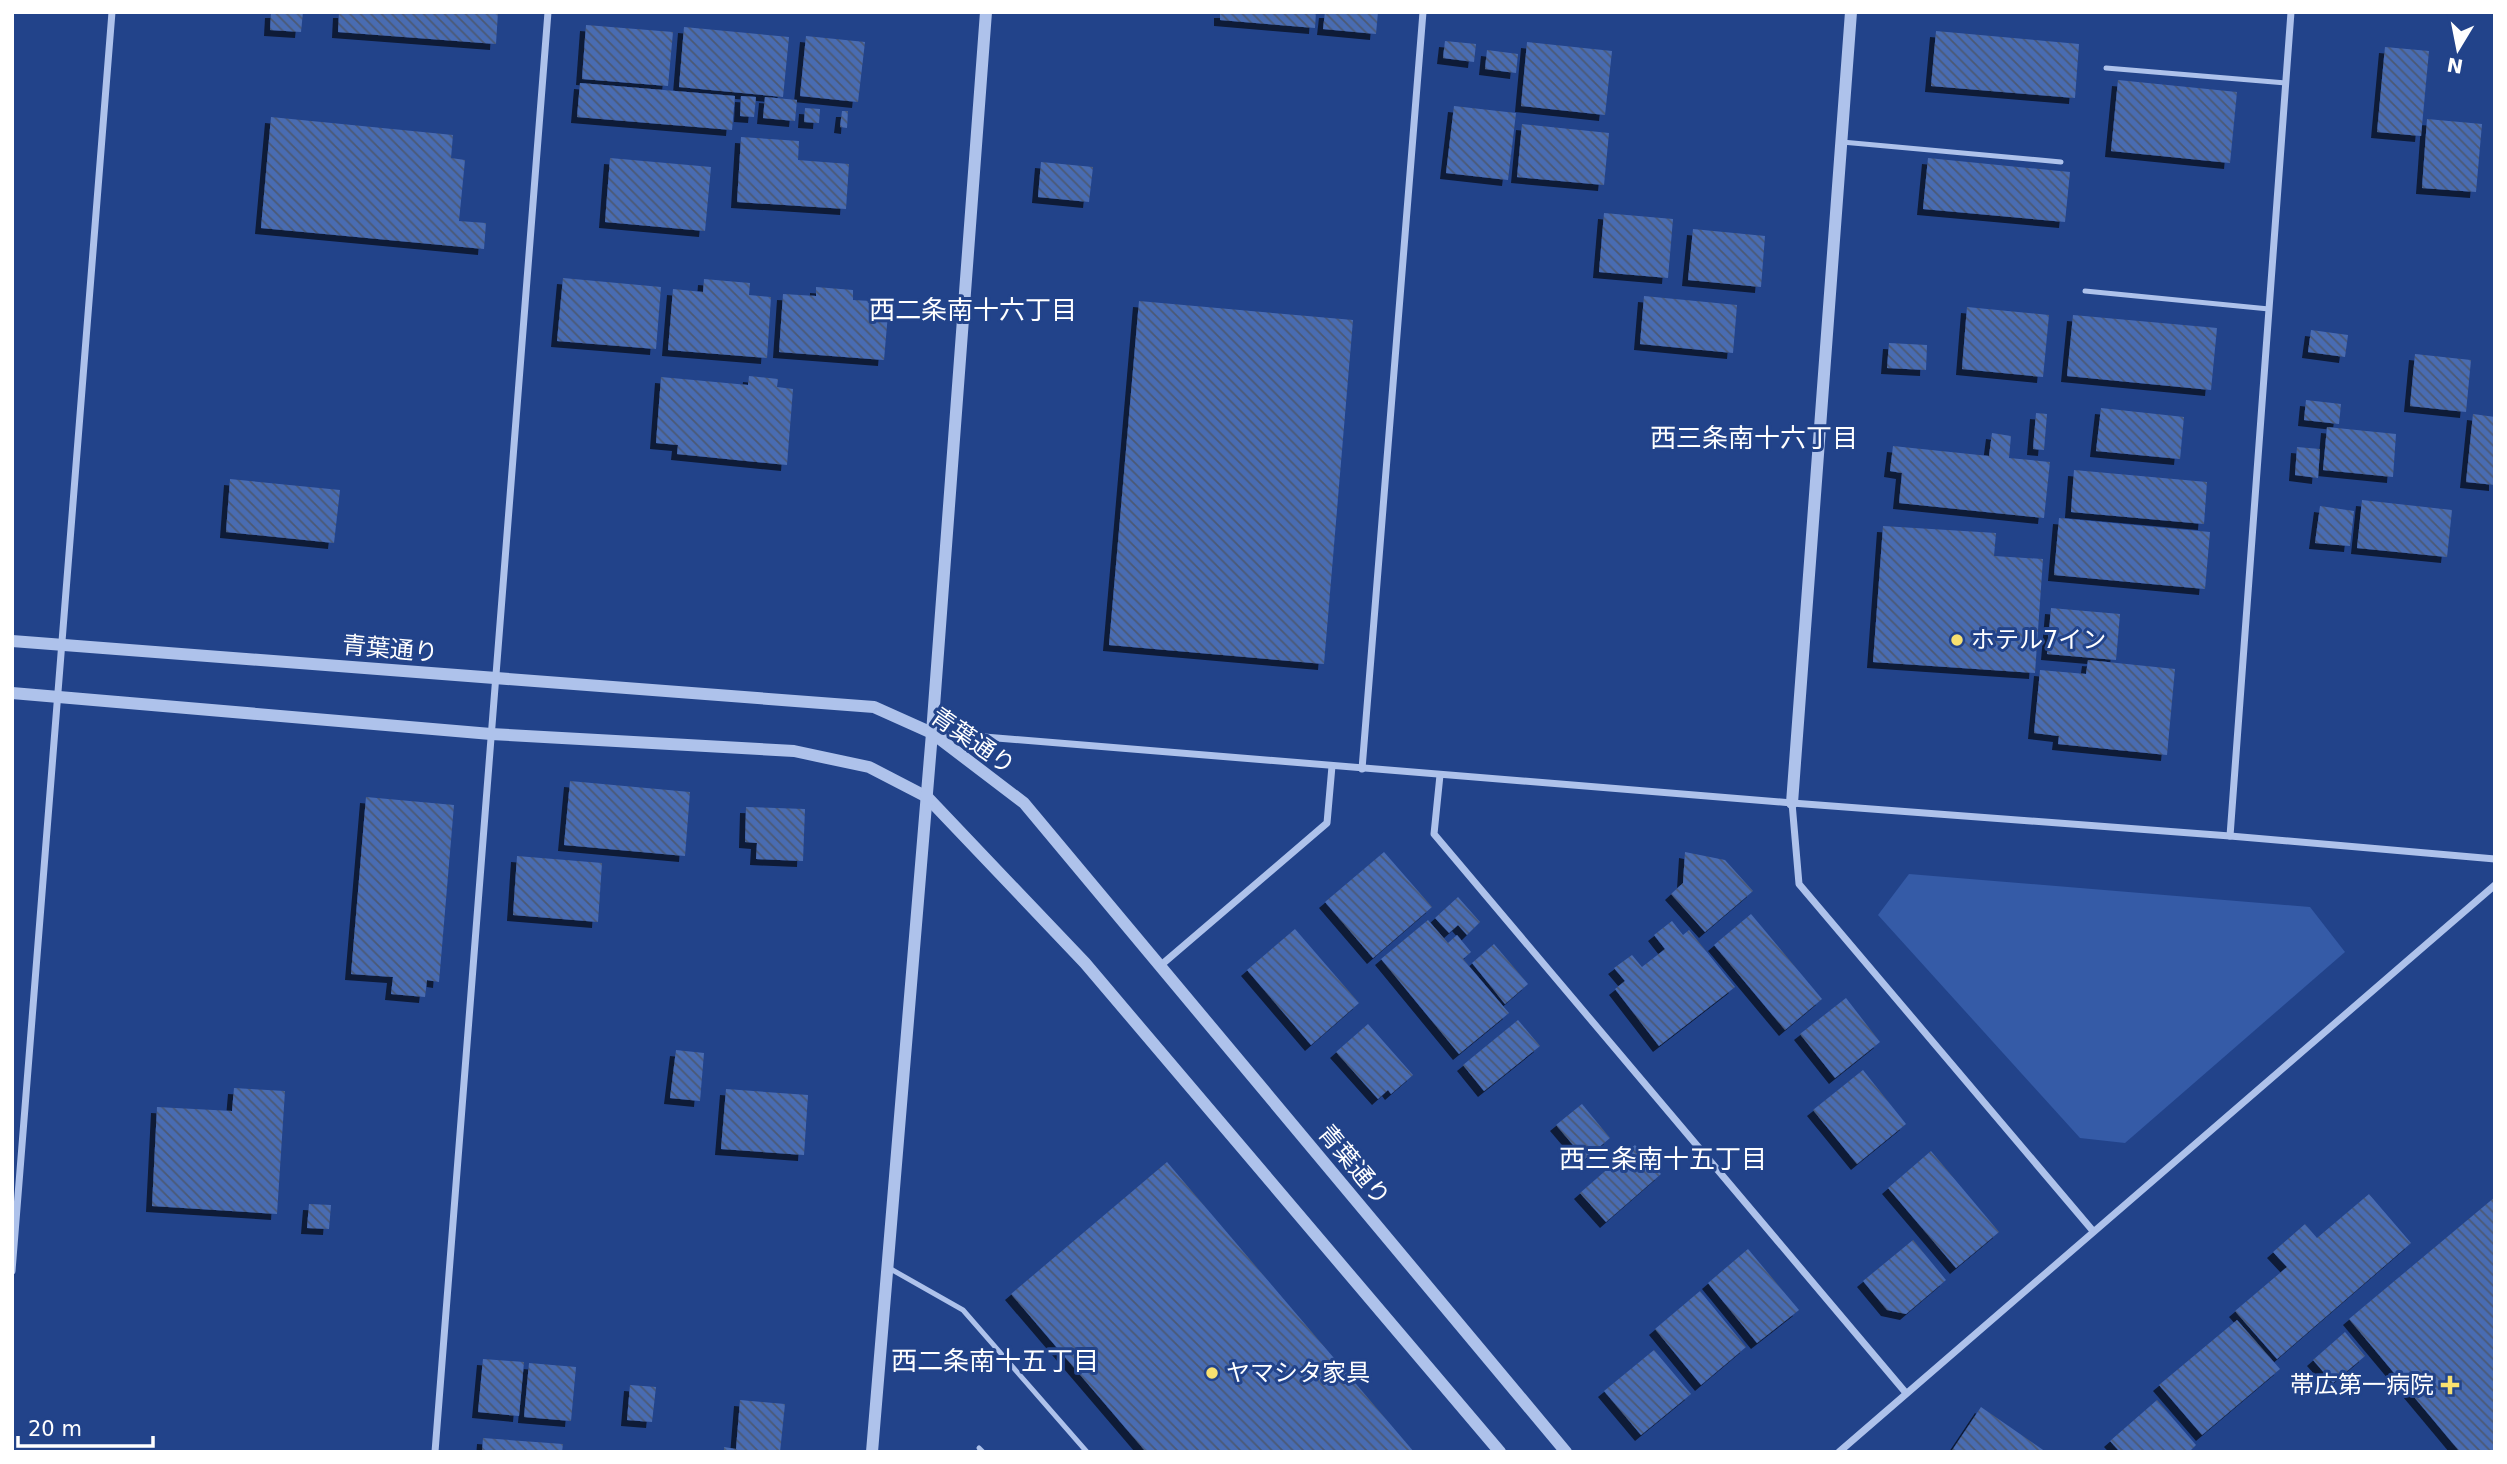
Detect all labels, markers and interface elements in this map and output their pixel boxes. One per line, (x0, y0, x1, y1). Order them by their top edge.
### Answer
north arrow (2423, 14, 2493, 84)
text: N (2445, 54, 2465, 78)
district label: 西二条南十六丁目 (869, 295, 1077, 325)
district label: 西三条南十六丁目 (1650, 423, 1858, 453)
place label: ホテル7イン (1971, 626, 2106, 654)
street label: 青葉通り (341, 631, 439, 667)
marker: ホテル7イン (1949, 632, 1965, 648)
street label: 青葉通り (926, 702, 1020, 780)
street label: 青葉通り (1312, 1119, 1396, 1211)
district label: 西三条南十五丁目 (1559, 1144, 1767, 1174)
district label: 西二条南十五丁目 (891, 1346, 1099, 1376)
place label: ヤマシタ家具 (1226, 1359, 1370, 1387)
marker: ヤマシタ家具 (1204, 1365, 1220, 1381)
place label: 帯広第一病院 (2290, 1371, 2434, 1399)
marker: 帯広第一病院 (2440, 1375, 2460, 1395)
scale bar (18, 1404, 152, 1448)
text: 20 m (28, 1417, 82, 1441)

